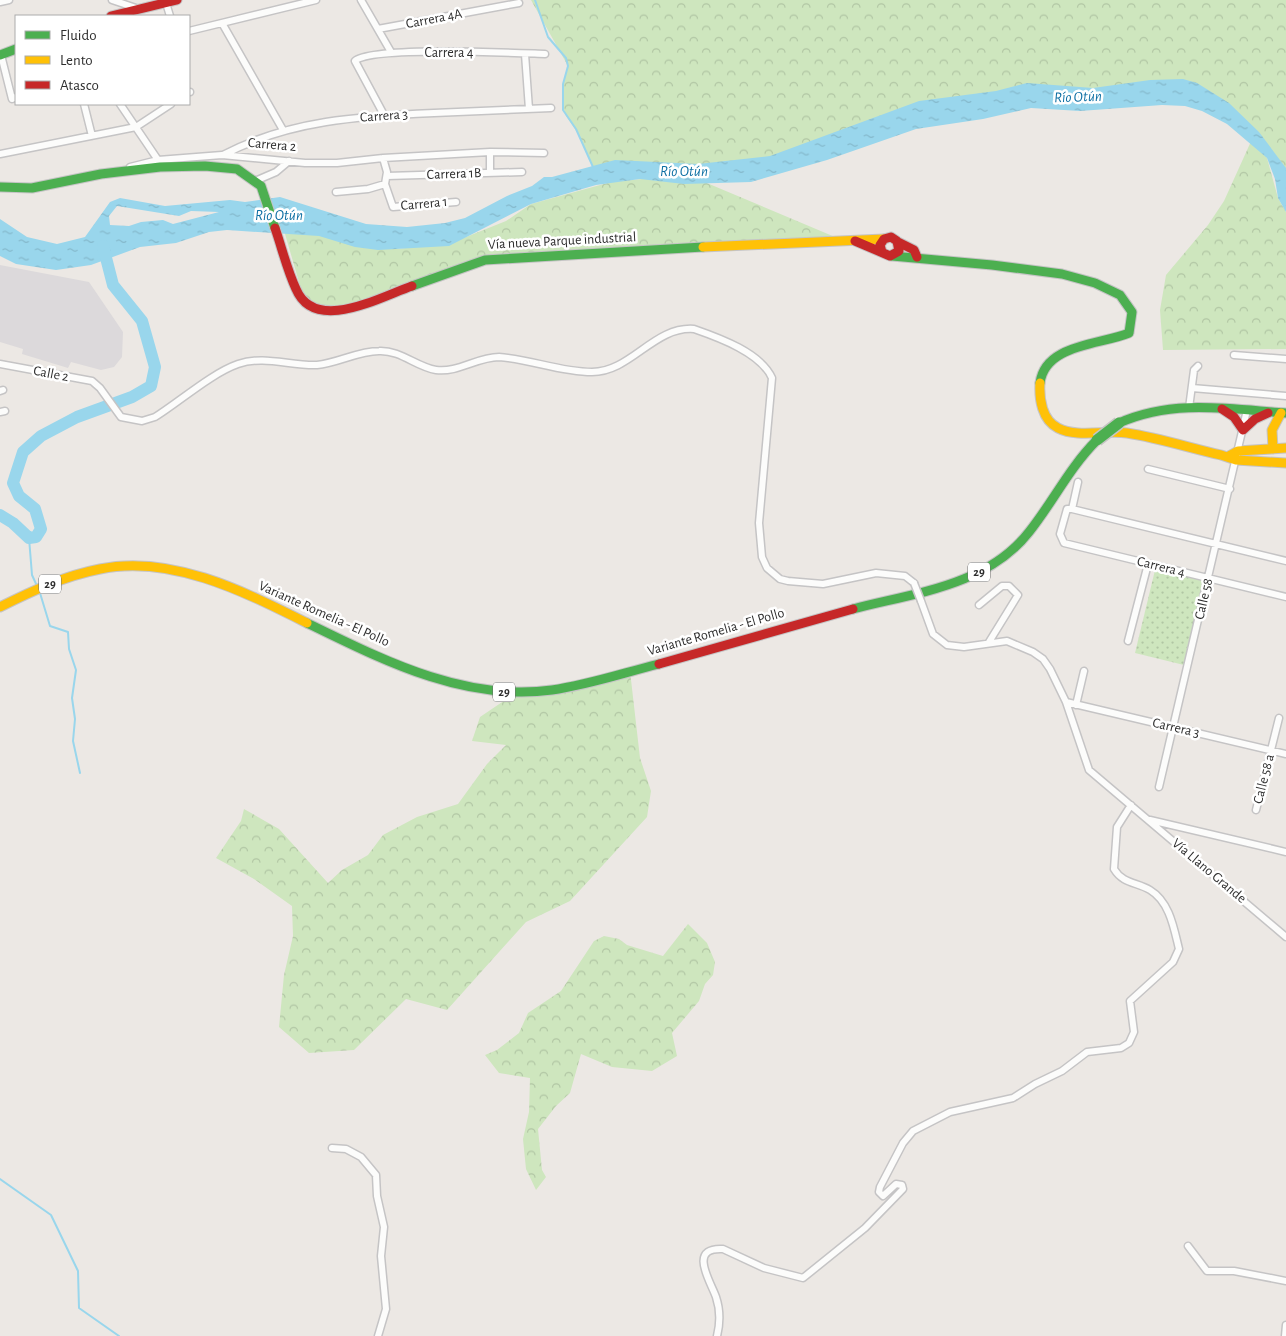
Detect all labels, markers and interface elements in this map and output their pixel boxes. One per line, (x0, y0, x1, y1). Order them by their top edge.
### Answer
street label: Carrera 4A (405, 7, 463, 31)
legend (15, 15, 190, 105)
text: Fluido (60, 28, 97, 43)
street label: Carrera 4 (425, 46, 474, 60)
text: Lento (60, 53, 93, 68)
text: Atasco (60, 78, 99, 93)
water label: Río Otún (1054, 89, 1102, 105)
street label: Carrera 3 (360, 107, 409, 125)
street label: Carrera 2 (247, 136, 297, 154)
water label: Río Otún (660, 164, 708, 179)
street label: Carrera 1B (426, 166, 482, 182)
street label: Carrera 1 (400, 195, 448, 213)
water label: Río Otún (255, 208, 303, 223)
street label: Vía nueva Parque industrial (487, 230, 637, 252)
street label: Calle 2 (32, 364, 70, 384)
street label: Carrera 4 (1136, 554, 1187, 580)
road number: 29 (968, 562, 990, 582)
road number: 29 (39, 574, 61, 594)
street label: Calle 58 (1192, 577, 1216, 621)
street label: Variante Romelia - El Pollo (256, 579, 392, 649)
street label: Variante Romelia - El Pollo (646, 606, 786, 658)
road number: 29 (493, 682, 515, 702)
street label: Carrera 3 (1151, 716, 1201, 740)
street label: Calle 58 a (1251, 752, 1277, 805)
street label: Vía Llano Grande (1169, 836, 1249, 906)

